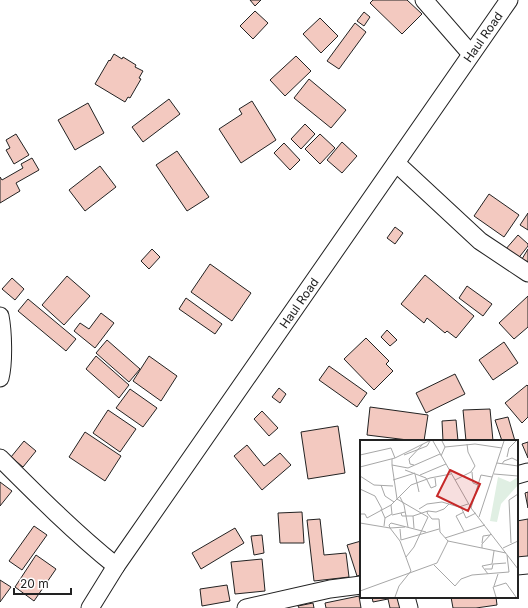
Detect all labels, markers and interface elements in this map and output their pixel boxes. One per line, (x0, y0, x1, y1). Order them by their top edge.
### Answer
street label: Haul Road (460, 9, 506, 65)
street label: Haul Road (276, 275, 322, 331)
inset map (360, 440, 518, 598)
scale bar (14, 570, 71, 596)
text: 20 m (20, 576, 49, 591)

